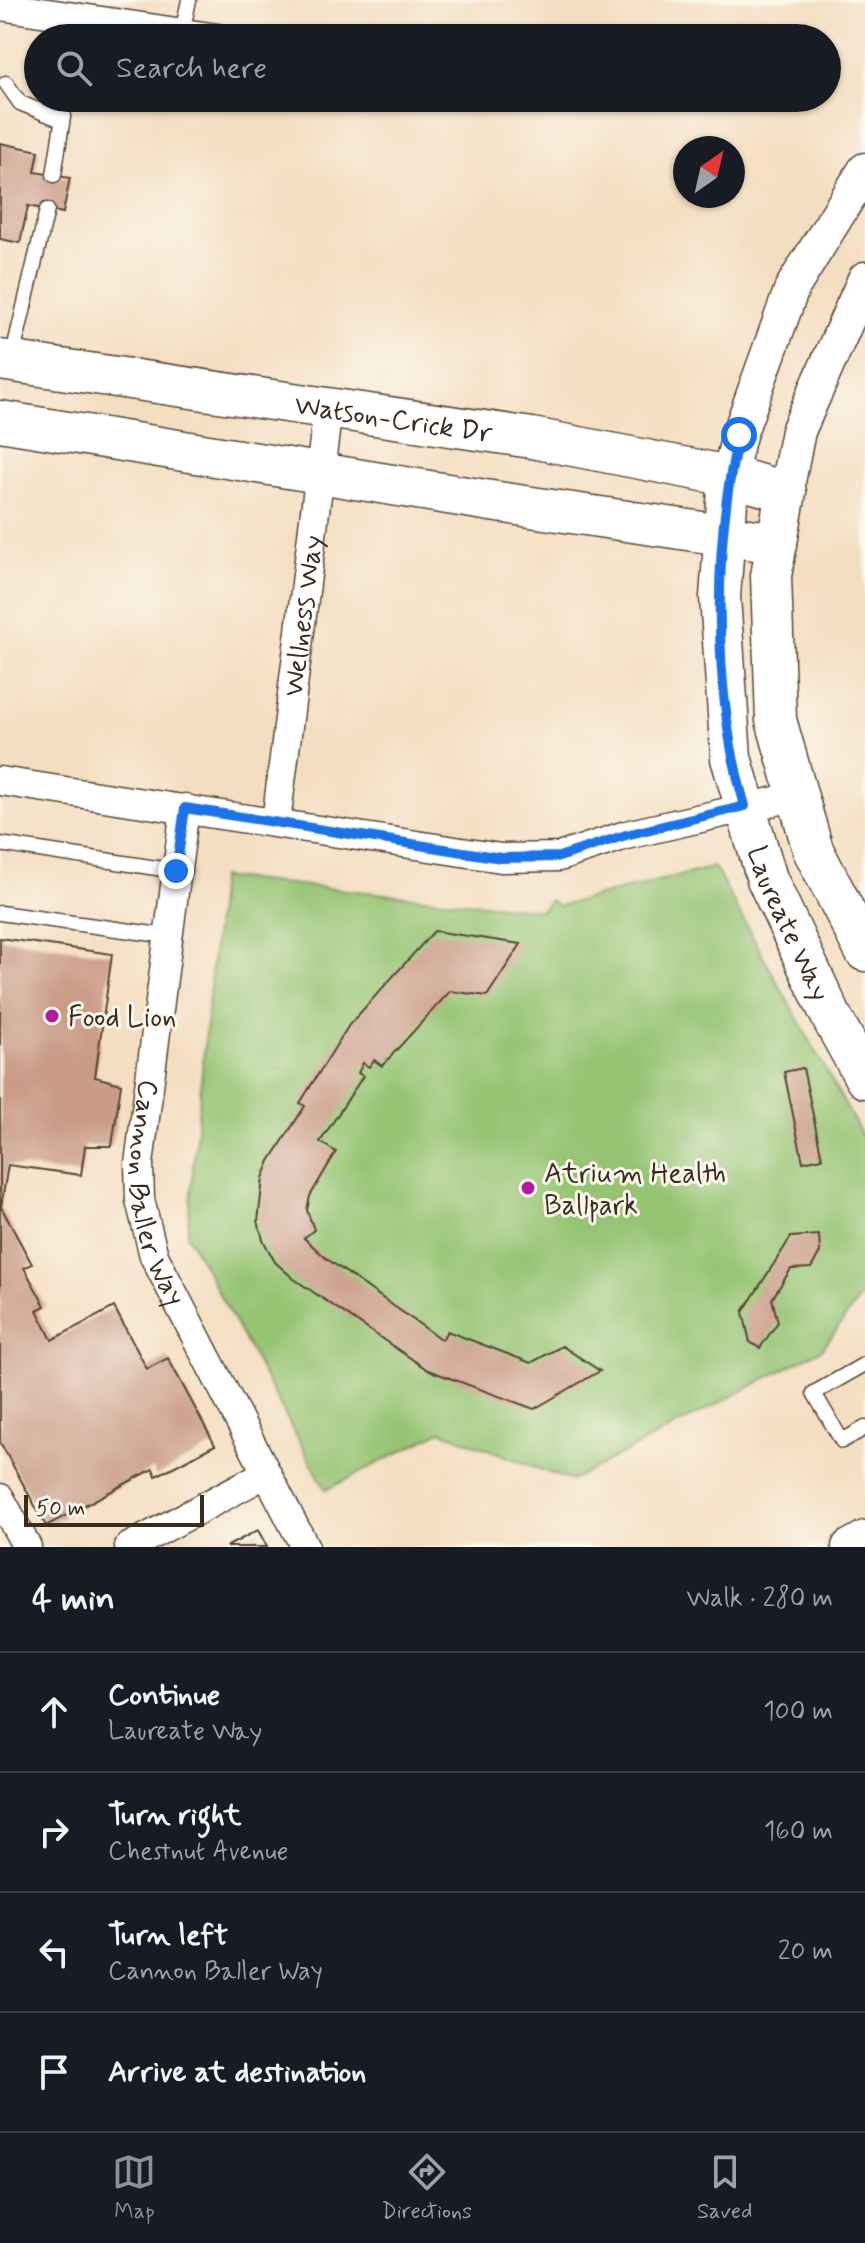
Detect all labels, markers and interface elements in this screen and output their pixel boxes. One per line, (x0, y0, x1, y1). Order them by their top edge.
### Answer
search box (24, 24, 841, 112)
icon: search (52, 46, 96, 90)
text: Search here (116, 49, 267, 88)
north arrow (673, 136, 745, 208)
street label: Watson-Crick Dr (292, 387, 496, 453)
route start (721, 417, 757, 453)
street label: Wellness Way (276, 533, 333, 699)
street label: Laureate Way (737, 842, 837, 1008)
route end (158, 853, 194, 889)
place label: Food Lion (68, 1000, 176, 1037)
marker: Food Lion (43, 1007, 61, 1025)
street label: Cannon Baller Way (118, 1077, 193, 1313)
place label: Atrium Health Ballpark (544, 1156, 726, 1225)
marker: Atrium Health Ballpark (519, 1179, 537, 1197)
scale bar (24, 1491, 204, 1527)
text: 50 m (36, 1495, 85, 1523)
text: 4 min (32, 1577, 115, 1622)
text: Walk · 280 m (686, 1582, 833, 1616)
text: Continue (108, 1676, 220, 1715)
icon: ahead (32, 1690, 76, 1734)
text: 100 m (763, 1695, 833, 1729)
text: Laureate Way (108, 1715, 262, 1749)
text: Turn right (108, 1796, 241, 1835)
icon: right (32, 1810, 76, 1854)
text: 160 m (764, 1815, 833, 1849)
text: Chestnut Avenue (108, 1835, 288, 1869)
text: Turn left (108, 1916, 228, 1955)
icon: left (32, 1930, 76, 1974)
text: 20 m (778, 1935, 833, 1969)
text: Cannon Baller Way (108, 1955, 323, 1989)
icon: arrive (32, 2050, 76, 2094)
text: Arrive at destination (108, 2053, 366, 2092)
tab: Map (112, 2150, 156, 2226)
tab: Directions (381, 2150, 472, 2226)
tab: Saved (697, 2150, 752, 2226)

